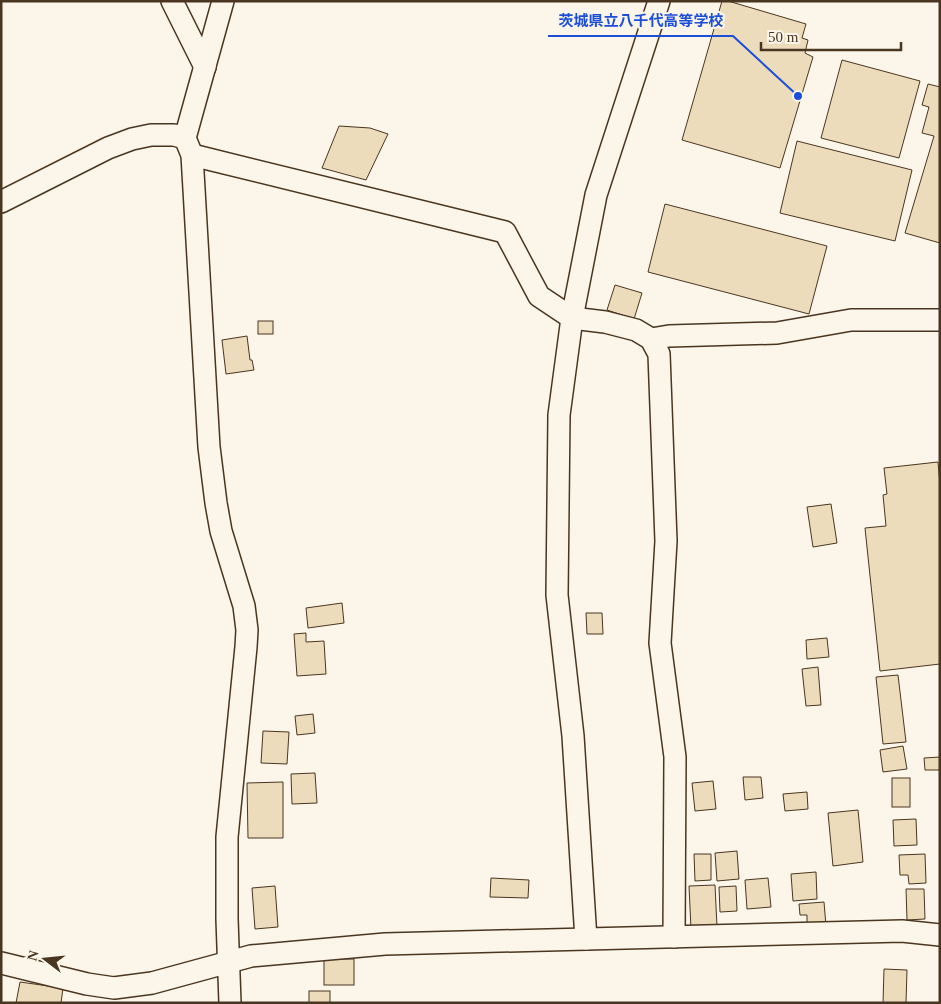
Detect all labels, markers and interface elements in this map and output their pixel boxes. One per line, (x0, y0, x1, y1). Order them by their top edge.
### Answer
callout: 茨城県立八千代高等学校 (548, 6, 733, 36)
text: 茨城県立八千代高等学校 (558, 12, 724, 29)
scale bar (761, 20, 901, 52)
text: 50 m (768, 29, 799, 45)
north arrow (20, 934, 70, 984)
text: N (24, 949, 42, 962)

